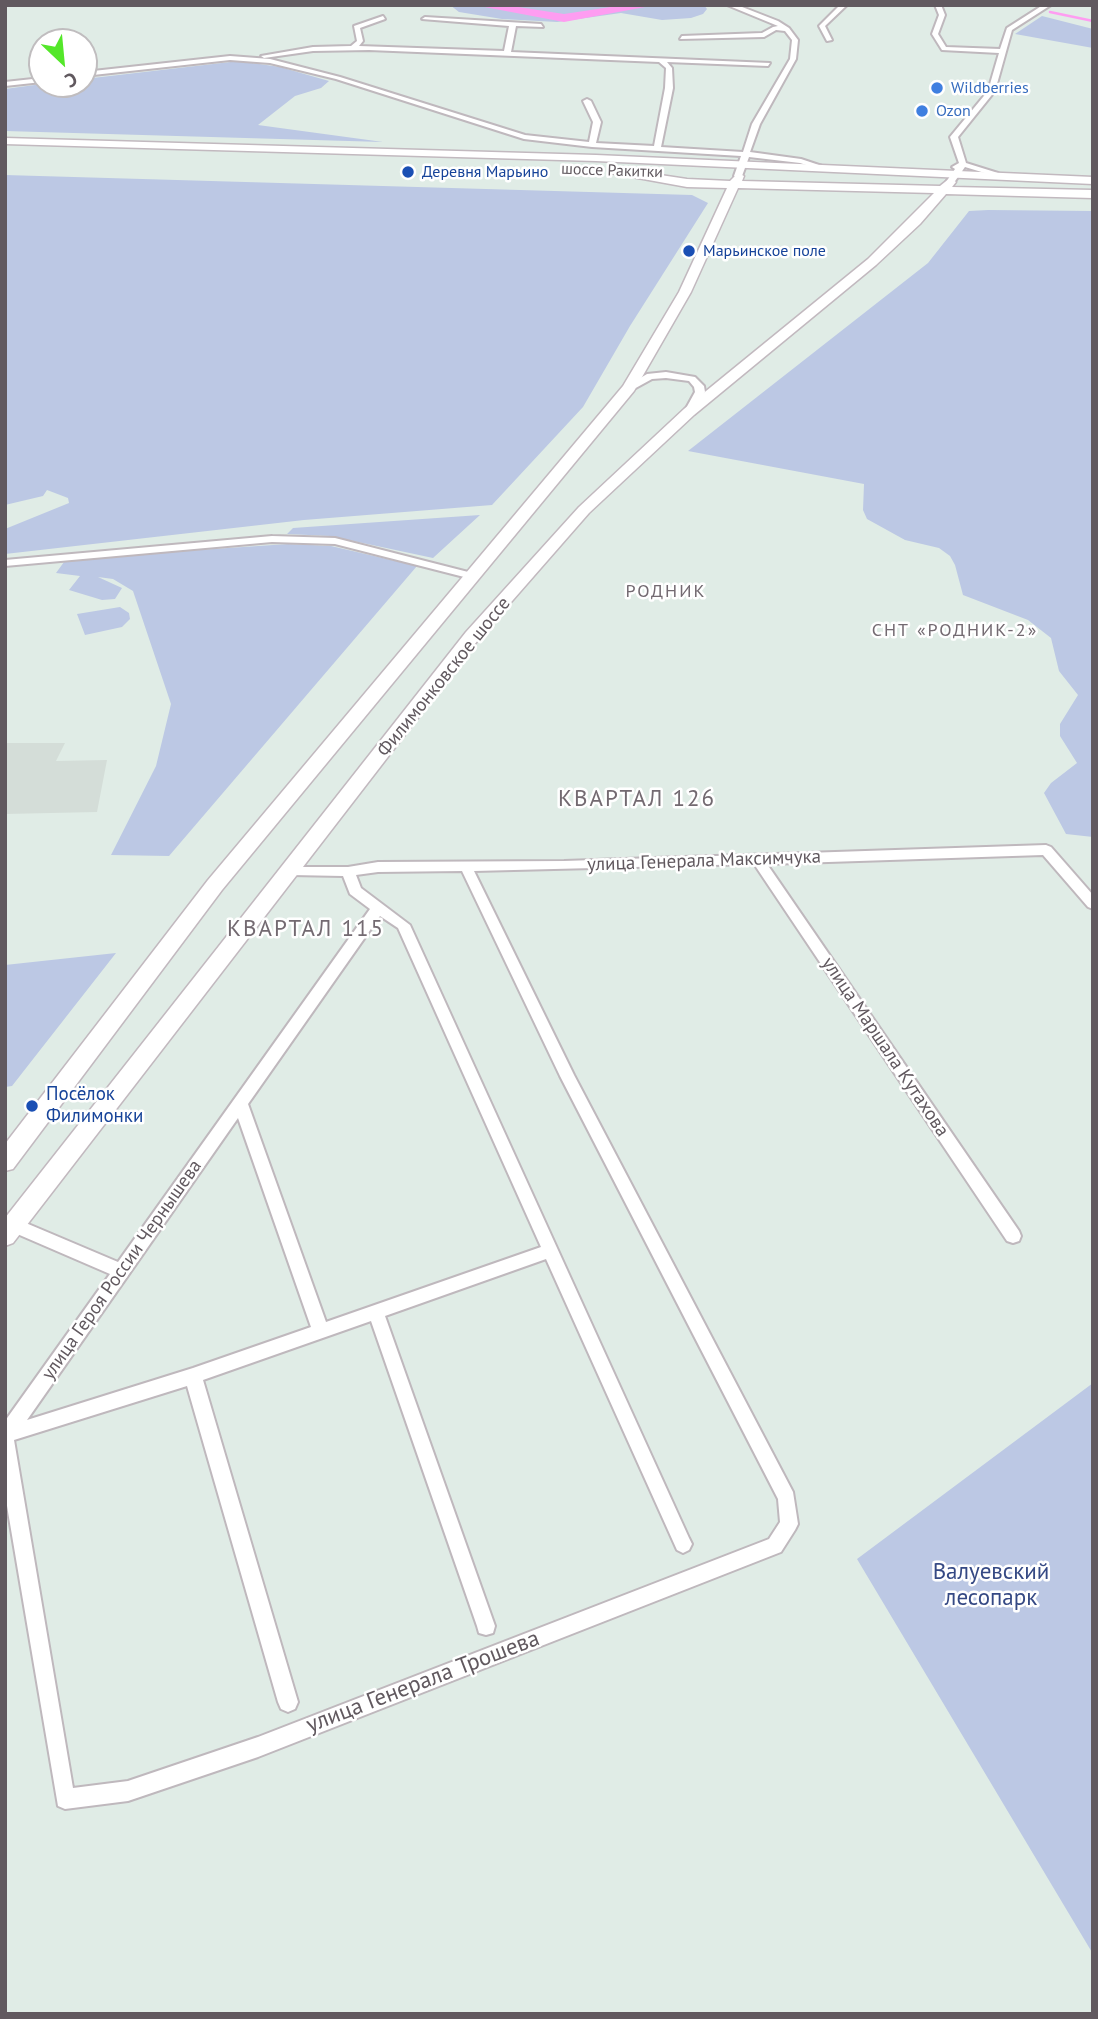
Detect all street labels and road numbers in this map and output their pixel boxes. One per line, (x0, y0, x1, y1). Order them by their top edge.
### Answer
street label: шоссе Ракитки (561, 160, 663, 182)
street label: Филимонковское шоссе (373, 593, 515, 761)
street label: улица Генерала Максимчука (587, 846, 821, 876)
street label: улица Маршала Кутахова (816, 953, 954, 1141)
street label: улица Героя России Чернышева (37, 1156, 207, 1384)
street label: улица Генерала Трошева (302, 1625, 544, 1739)

